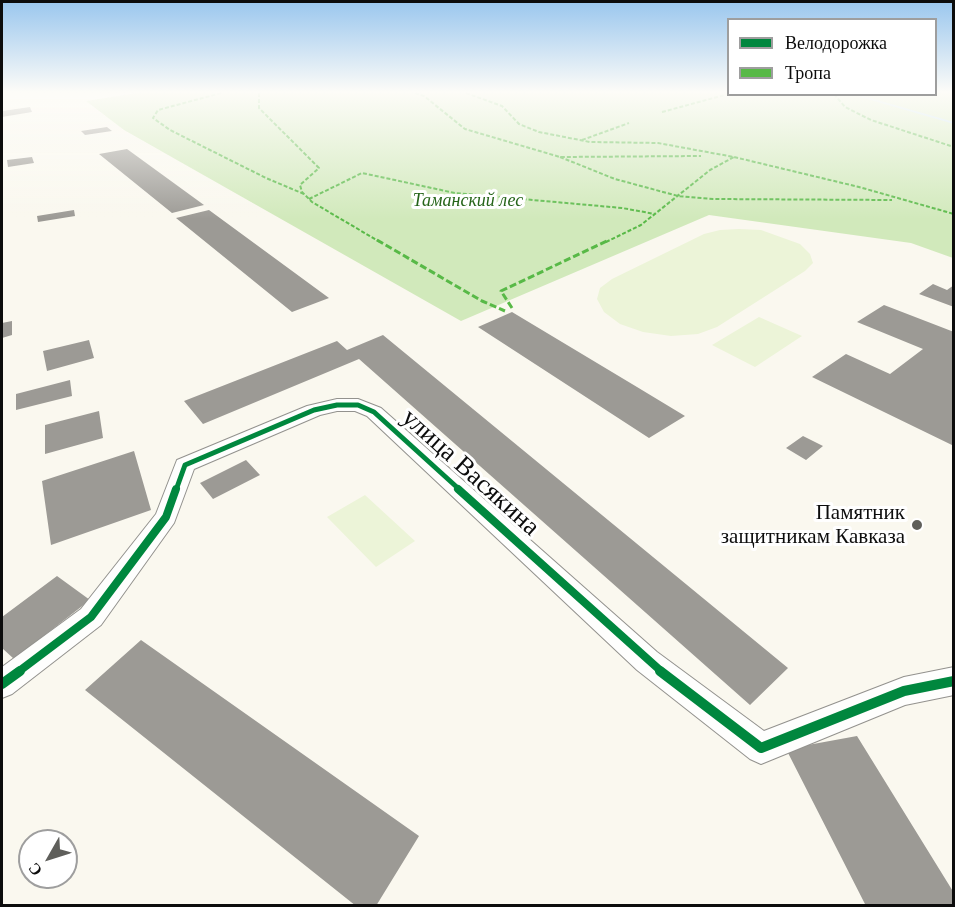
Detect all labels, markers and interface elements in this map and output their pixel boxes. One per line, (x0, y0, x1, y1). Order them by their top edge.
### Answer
legend (727, 18, 937, 96)
text: Велодорожка (785, 33, 887, 53)
text: Тропа (785, 63, 831, 83)
park label: Таманский лес (413, 190, 523, 212)
street label: улица Васякина (395, 403, 545, 543)
place label: Памятник защитникам Кавказа (721, 500, 905, 550)
marker: Памятник защитникам Кавказа (910, 518, 924, 532)
north arrow (18, 829, 78, 889)
text: С (25, 860, 45, 879)

